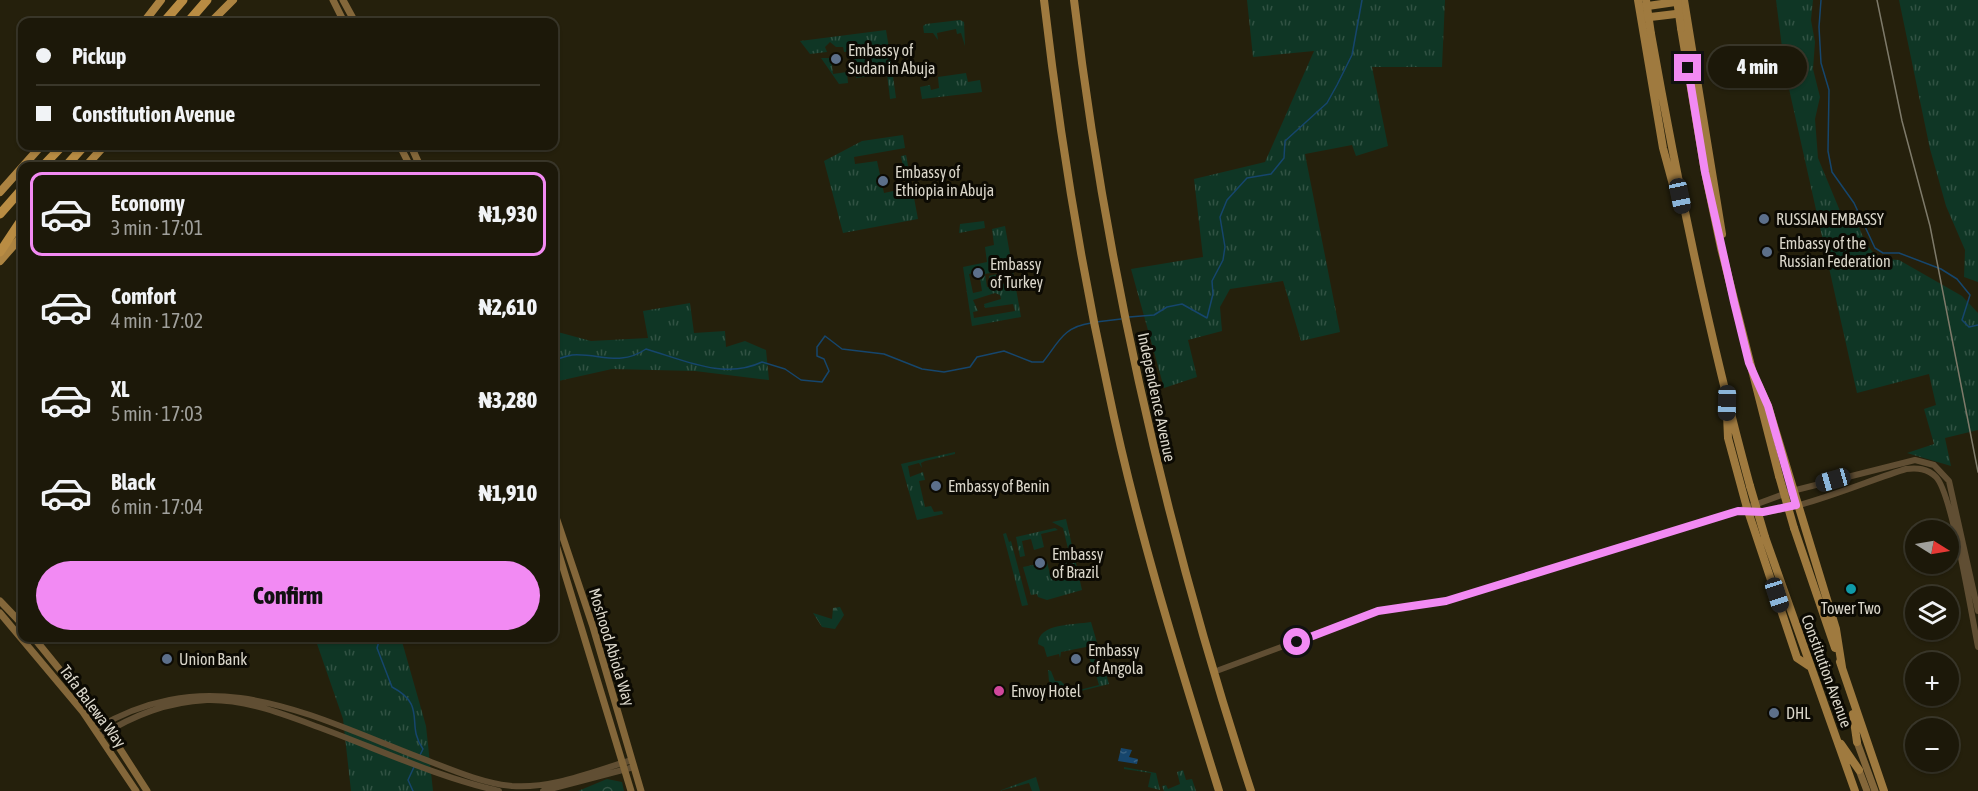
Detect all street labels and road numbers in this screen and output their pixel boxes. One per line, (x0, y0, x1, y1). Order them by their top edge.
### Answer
street label: Independence Avenue (1134, 331, 1179, 463)
street label: Moshood Abiola Way (585, 586, 639, 709)
street label: Constitution Avenue (1798, 612, 1856, 730)
street label: Tafa Balewa Way (56, 662, 130, 751)

